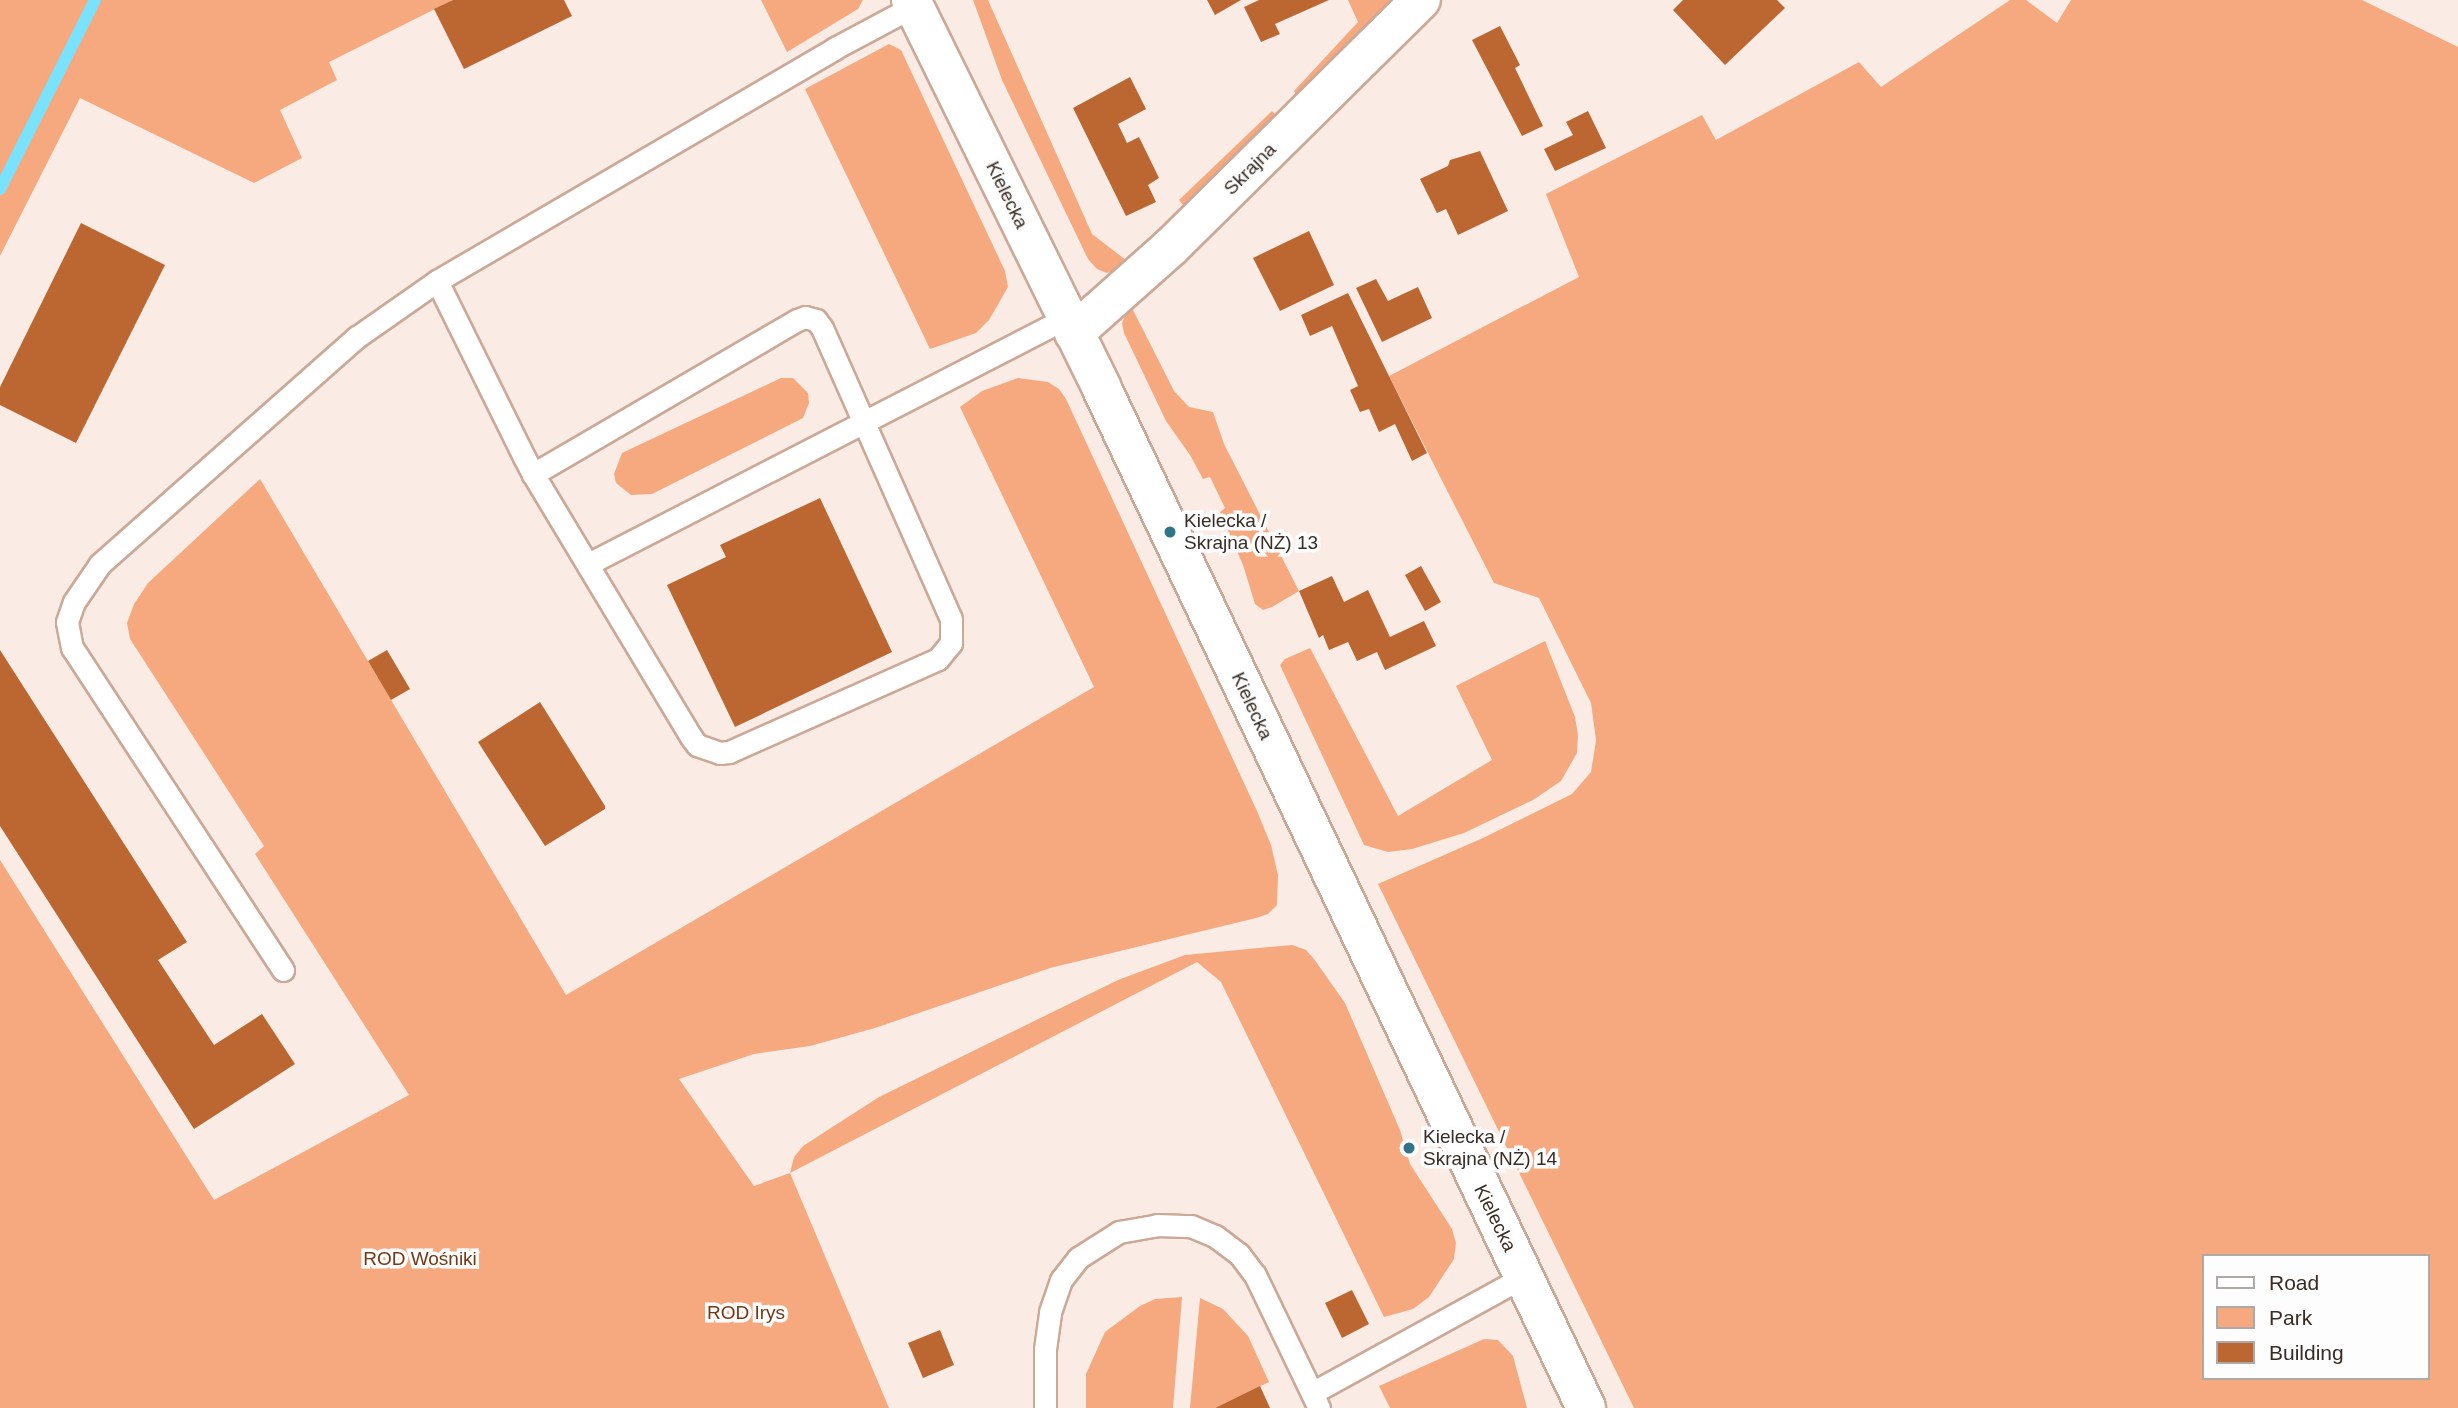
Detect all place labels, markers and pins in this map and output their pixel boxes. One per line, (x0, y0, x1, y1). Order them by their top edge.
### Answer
place label: Kielecka / Skrajna (NŻ) 13 (1184, 510, 1318, 554)
marker: Kielecka / Skrajna (NŻ) 13 (1162, 524, 1178, 540)
place label: Kielecka / Skrajna (NŻ) 14 (1423, 1126, 1557, 1170)
marker: Kielecka / Skrajna (NŻ) 14 (1401, 1140, 1417, 1156)

